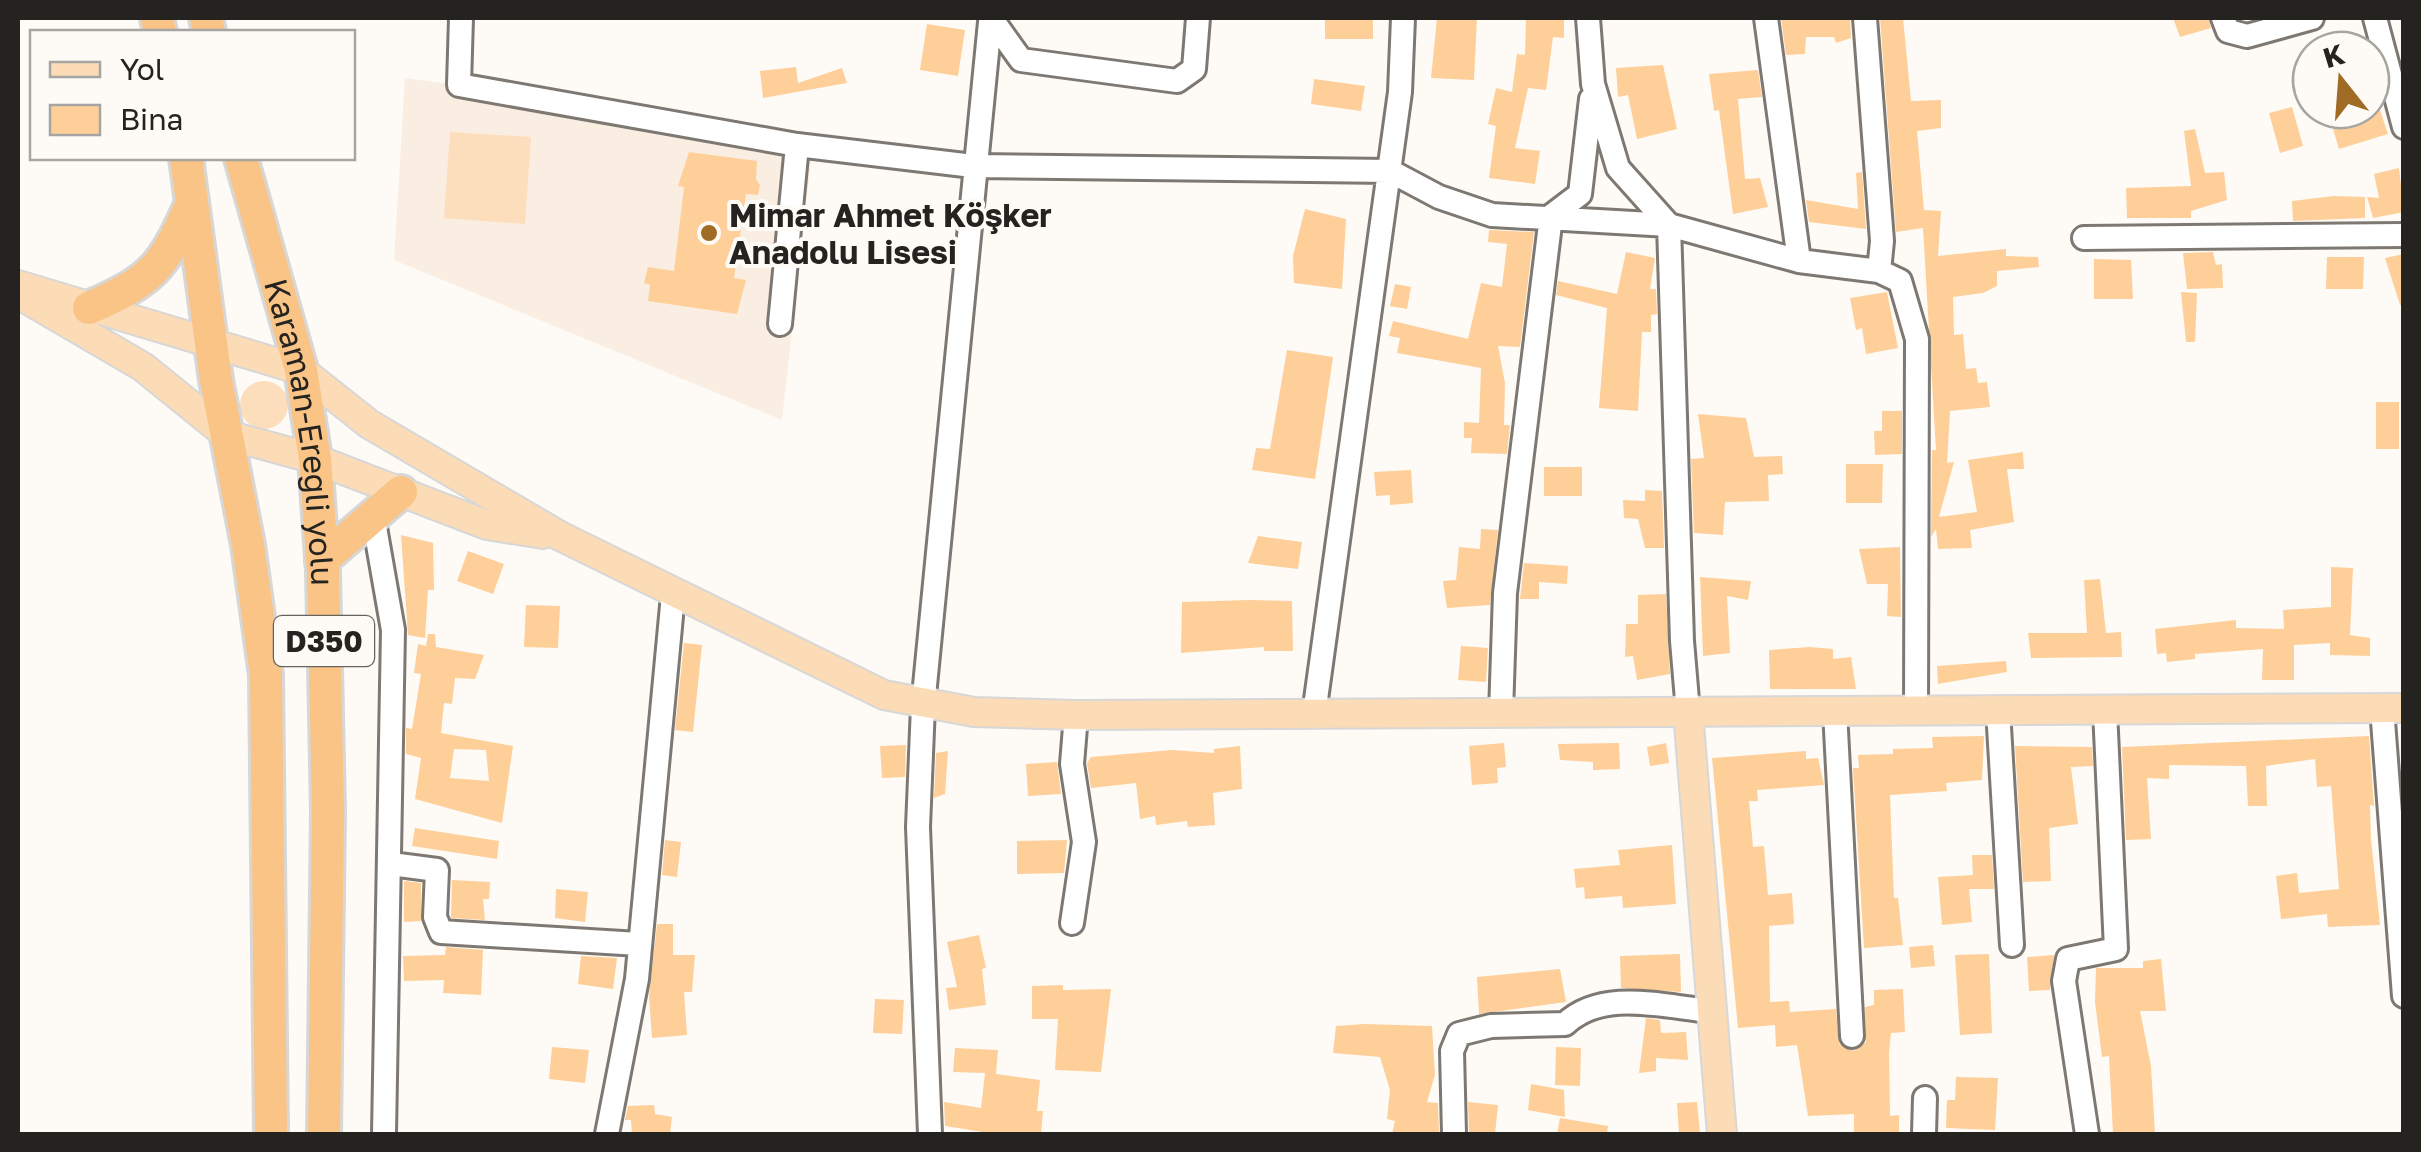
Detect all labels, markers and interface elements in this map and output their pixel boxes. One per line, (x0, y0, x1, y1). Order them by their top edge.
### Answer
legend (30, 30, 355, 160)
north arrow (2291, 30, 2391, 130)
text: K (2319, 37, 2348, 74)
text: Yol (120, 51, 164, 87)
text: Bina (120, 101, 184, 137)
place label: Mimar Ahmet Köşker Anadolu Lisesi (729, 196, 1052, 271)
marker: Mimar Ahmet Köşker Anadolu Lisesi (698, 222, 720, 244)
street label: Karaman-Ereğli yolu (257, 274, 342, 586)
road number: D350 (274, 616, 374, 666)

